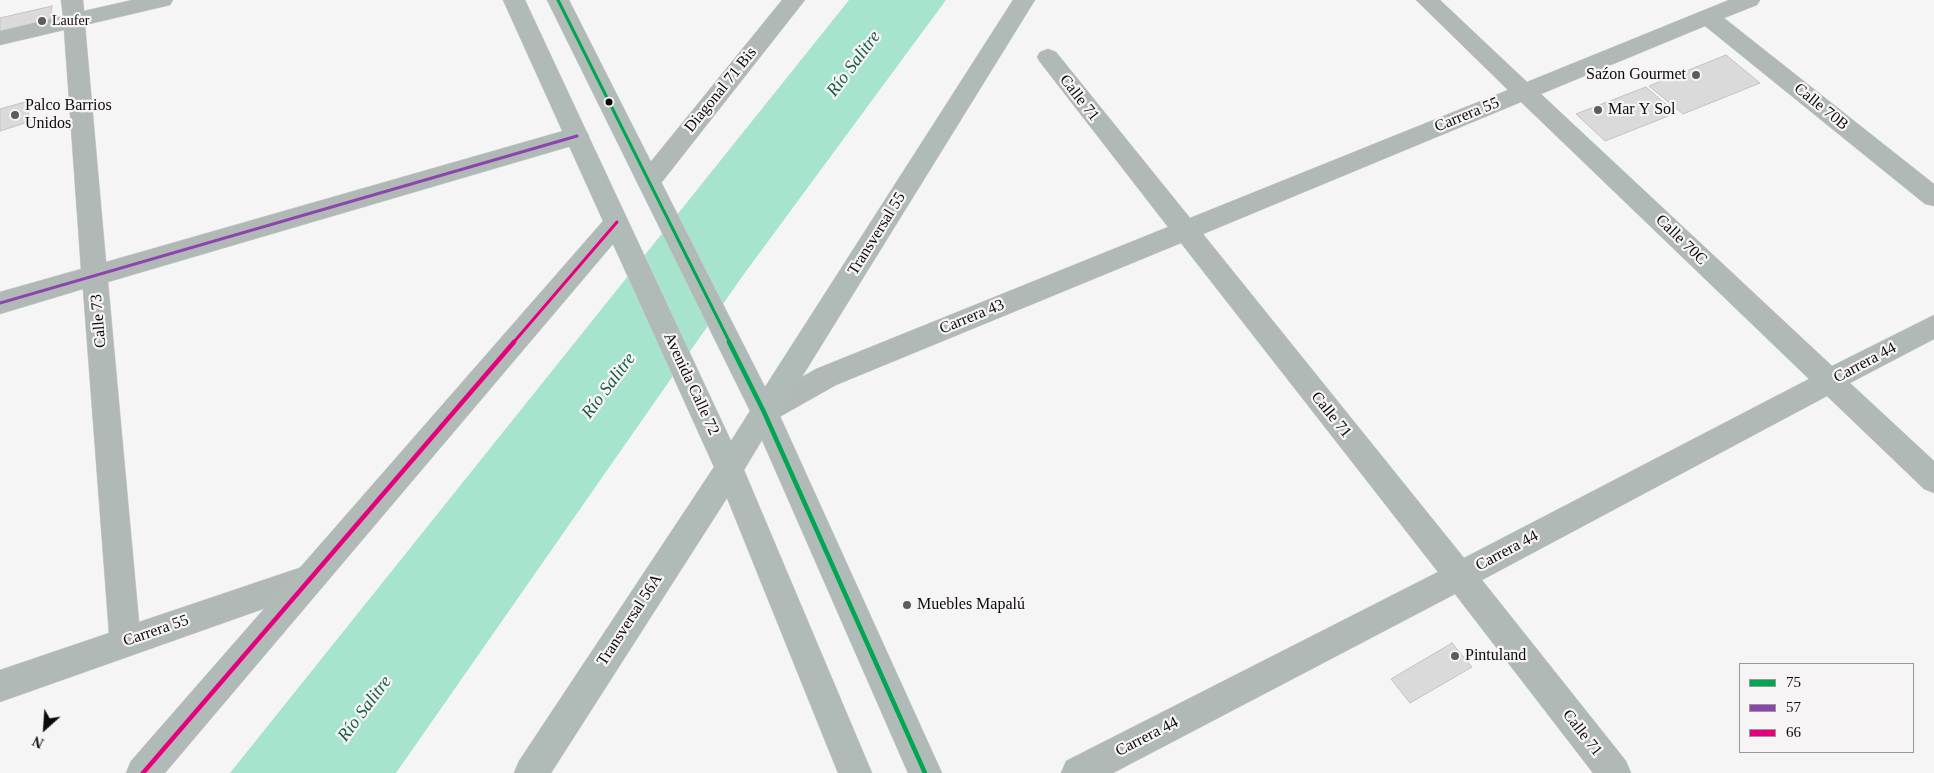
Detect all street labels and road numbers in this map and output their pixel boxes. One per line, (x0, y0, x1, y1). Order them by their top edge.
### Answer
street label: Diagonal 71 Bis (681, 44, 761, 136)
street label: Calle 71 (1055, 71, 1103, 125)
street label: Calle 70B (1790, 79, 1852, 135)
street label: Carrera 55 (1432, 93, 1502, 137)
street label: Transversal 55 (844, 189, 910, 279)
street label: Calle 70C (1651, 211, 1711, 269)
street label: Calle 73 (87, 293, 111, 349)
street label: Carrera 43 (937, 295, 1007, 339)
street label: Avenida Calle 72 (659, 330, 723, 438)
street label: Carrera 44 (1830, 339, 1900, 387)
street label: Calle 71 (1307, 388, 1355, 442)
street label: Carrera 44 (1472, 527, 1542, 575)
street label: Transversal 56A (593, 570, 667, 670)
street label: Carrera 55 (121, 611, 191, 651)
street label: Calle 71 (1558, 706, 1606, 760)
street label: Carrera 44 (1112, 713, 1182, 761)

